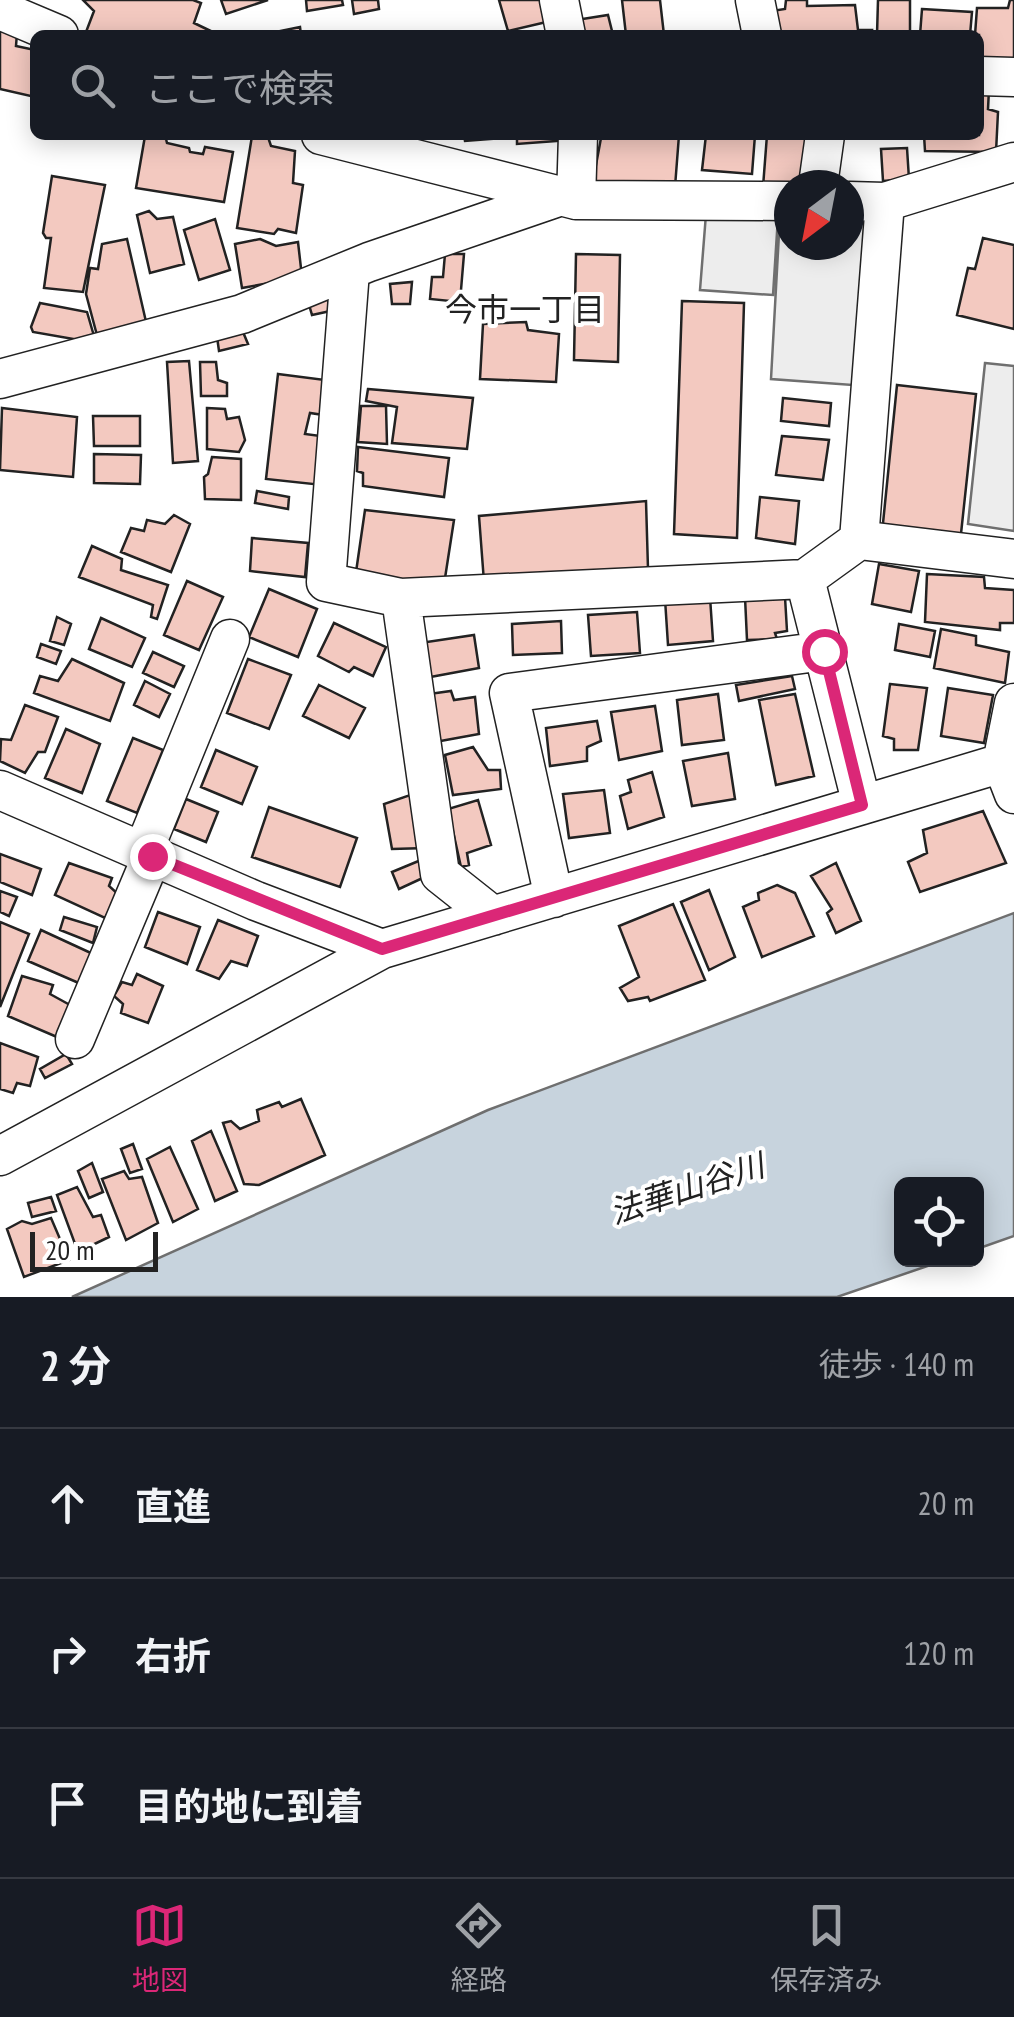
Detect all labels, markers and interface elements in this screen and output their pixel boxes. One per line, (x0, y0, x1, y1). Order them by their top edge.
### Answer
search box (30, 30, 984, 140)
icon: search (65, 58, 120, 113)
text: ここで検索 (145, 63, 335, 112)
north arrow (774, 170, 864, 260)
district label: 今市一丁目 (445, 288, 605, 330)
route start (802, 629, 848, 675)
route end (130, 834, 176, 880)
water label: 法華山谷川 (604, 1142, 772, 1233)
map controls (894, 1177, 984, 1267)
button: locate (894, 1177, 984, 1267)
scale bar (30, 1227, 158, 1272)
text: 20 m (45, 1231, 94, 1268)
text: 2 分 (40, 1338, 111, 1393)
text: 徒歩 · 140 m (819, 1343, 974, 1385)
icon: ahead (40, 1476, 95, 1531)
text: 直進 (135, 1481, 211, 1530)
text: 20 m (918, 1482, 974, 1524)
icon: right (40, 1626, 95, 1681)
text: 右折 (135, 1631, 211, 1680)
text: 120 m (903, 1632, 974, 1674)
icon: arrive (40, 1776, 95, 1831)
text: 目的地に到着 (135, 1781, 363, 1830)
tab: 地図 (132, 1898, 188, 1998)
tab: 経路 (451, 1898, 507, 1998)
tab: 保存済み (770, 1898, 882, 1998)

